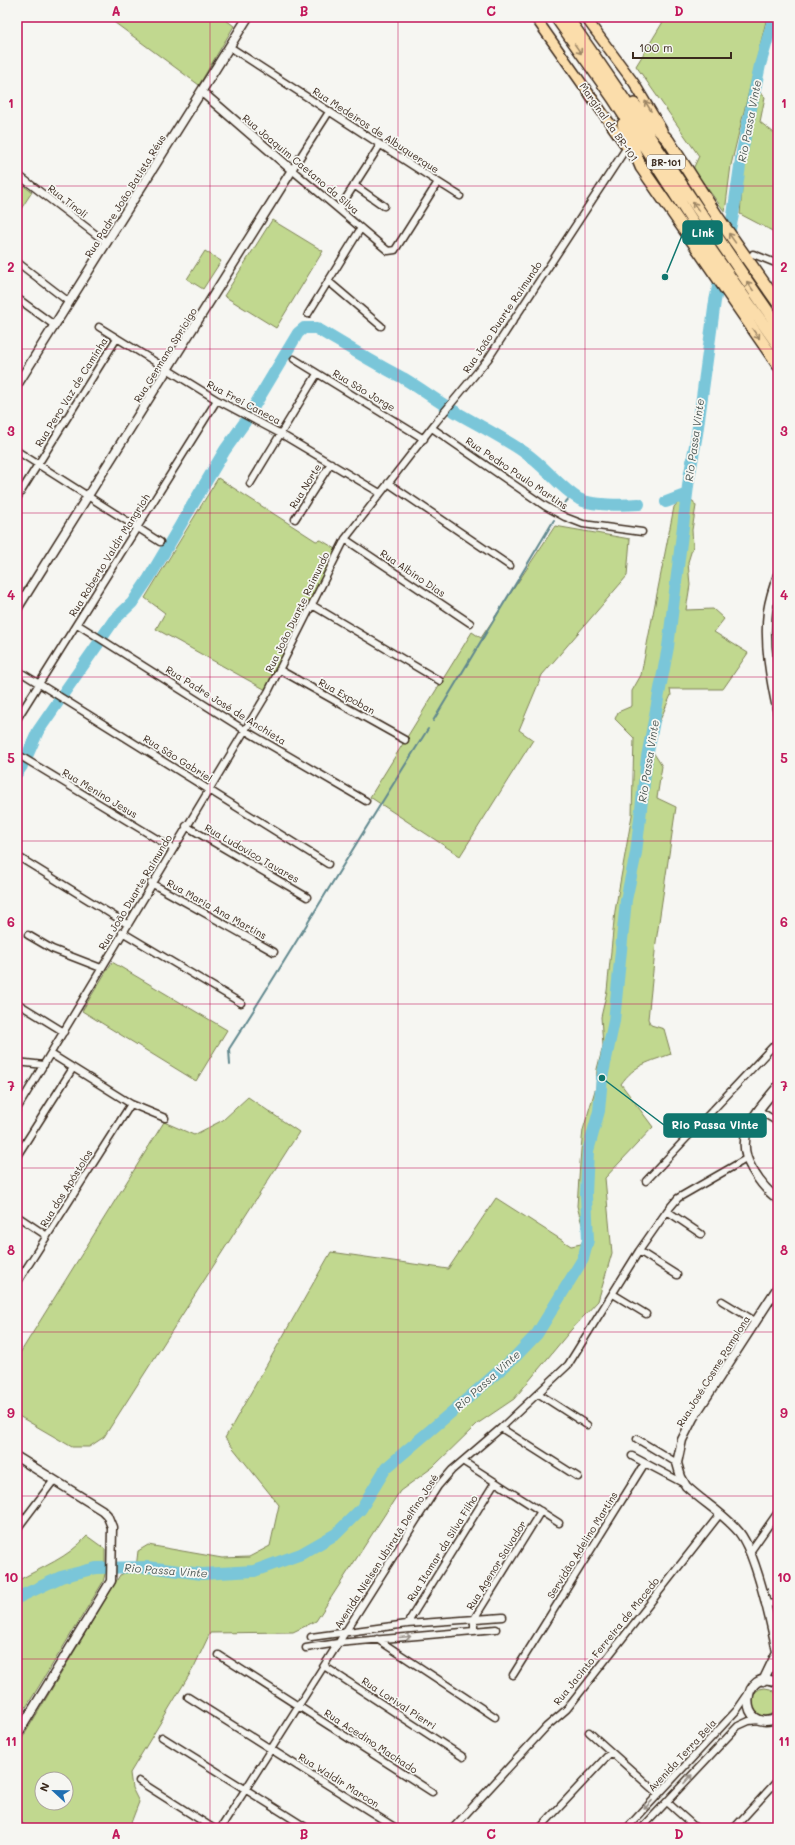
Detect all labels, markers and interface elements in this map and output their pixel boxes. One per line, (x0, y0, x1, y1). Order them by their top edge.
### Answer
text: A (111, 2, 121, 19)
text: B (300, 2, 309, 19)
text: C (486, 2, 496, 19)
text: D (674, 2, 684, 19)
scale bar (633, 34, 731, 60)
text: 100 m (639, 39, 673, 55)
one-way arrow (574, 43, 582, 54)
water label: Rio Passa Vinte (734, 78, 764, 163)
street label: Marginal da BR-101 (577, 80, 641, 164)
street label: Rua Medeiros de Albuquerque (310, 84, 442, 176)
text: 1 (8, 94, 14, 111)
text: 1 (781, 94, 787, 111)
one-way arrow (644, 100, 652, 112)
street label: Rua Joaquim Caetano da Silva (240, 111, 362, 217)
street label: Rua Padre João Batista Réus (81, 132, 169, 260)
road number: BR-101 (647, 155, 685, 169)
street label: Rua Tínoli (45, 181, 91, 221)
one-way arrow (691, 202, 700, 213)
callout: Link (683, 221, 722, 244)
text: Link (692, 225, 714, 240)
one-way arrow (728, 232, 736, 243)
text: 2 (7, 258, 15, 275)
street label: Rua João Duarte Raimundo (459, 258, 545, 376)
text: 2 (780, 258, 788, 275)
one-way arrow (746, 281, 754, 292)
street label: Rua Germano Spricigo (130, 305, 200, 405)
one-way arrow (752, 328, 760, 339)
street label: Rua Pero Vaz de Caminha (31, 335, 111, 449)
street label: Rua São Jorge (330, 366, 398, 414)
street label: Rua Frei Caneca (205, 377, 283, 427)
water label: Rio Passa Vinte (681, 397, 707, 482)
text: 3 (7, 422, 15, 439)
text: 3 (780, 422, 788, 439)
street label: Rua Pedro Paulo Martins (463, 433, 571, 513)
street label: Rua Norte (286, 461, 324, 511)
street label: Rua Roberto Valdir Mangrich (65, 490, 153, 619)
street label: Rua Albino Dias (378, 546, 448, 600)
street label: Rua João Duarte Raimundo (262, 549, 332, 675)
text: 4 (7, 586, 15, 603)
text: 4 (780, 586, 788, 603)
street label: Rua Padre José de Anchieta (163, 662, 289, 748)
street label: Rua Expoban (316, 675, 378, 717)
water label: Rio Passa Vinte (634, 718, 662, 803)
street label: Rua São Gabriel (141, 731, 215, 785)
text: 5 (7, 749, 15, 766)
text: 5 (780, 749, 788, 766)
street label: Rua Menino Jesus (60, 765, 140, 821)
street label: Rua Ludovico Tavares (202, 820, 302, 886)
street label: Rua João Duarte Raimundo (95, 832, 175, 952)
street label: Rua Maria Ana Martins (165, 876, 269, 942)
text: 6 (7, 913, 15, 930)
text: 6 (780, 913, 788, 930)
text: 7 (7, 1077, 15, 1094)
text: 7 (780, 1077, 788, 1094)
callout: Rio Passa Vinte (664, 1114, 766, 1137)
text: Rio Passa Vinte (672, 1117, 759, 1132)
street label: Rua dos Apóstolos (36, 1146, 96, 1230)
text: 8 (7, 1241, 15, 1258)
text: 8 (780, 1241, 788, 1258)
street label: Rua José Cosme Pamplona (673, 1313, 753, 1429)
water label: Rio Passa Vinte (451, 1346, 523, 1414)
text: 9 (7, 1404, 15, 1421)
text: 9 (780, 1404, 788, 1421)
street label: Avenida Nielsen Ubiratã Delfino José (331, 1471, 441, 1631)
street label: Servidão Adelino Martins (543, 1489, 621, 1601)
street label: Rua Itamar da Silva Filho (403, 1492, 481, 1604)
street label: Rua Agenor Salvador (463, 1518, 529, 1612)
water label: Rio Passa Vinte (124, 1560, 208, 1580)
text: 10 (4, 1568, 18, 1585)
text: 10 (777, 1568, 791, 1585)
street label: Rua Jacinto Ferreira de Macedo (550, 1574, 662, 1708)
one-way arrow (398, 1633, 411, 1640)
street label: Rua Lorival Pierri (359, 1674, 439, 1732)
street label: Rua Acedino Machado (322, 1706, 420, 1776)
street label: Avenida Terra Bela (645, 1716, 719, 1794)
text: 11 (5, 1732, 17, 1749)
text: 11 (778, 1732, 790, 1749)
street label: Rua Waldir Marcon (296, 1749, 382, 1811)
north arrow (34, 1771, 74, 1811)
one-way arrow (683, 1774, 693, 1784)
text: N (36, 1780, 53, 1794)
one-way arrow (644, 1800, 653, 1810)
text: A (111, 1825, 121, 1842)
text: B (300, 1825, 309, 1842)
text: C (486, 1825, 496, 1842)
text: D (674, 1825, 684, 1842)

